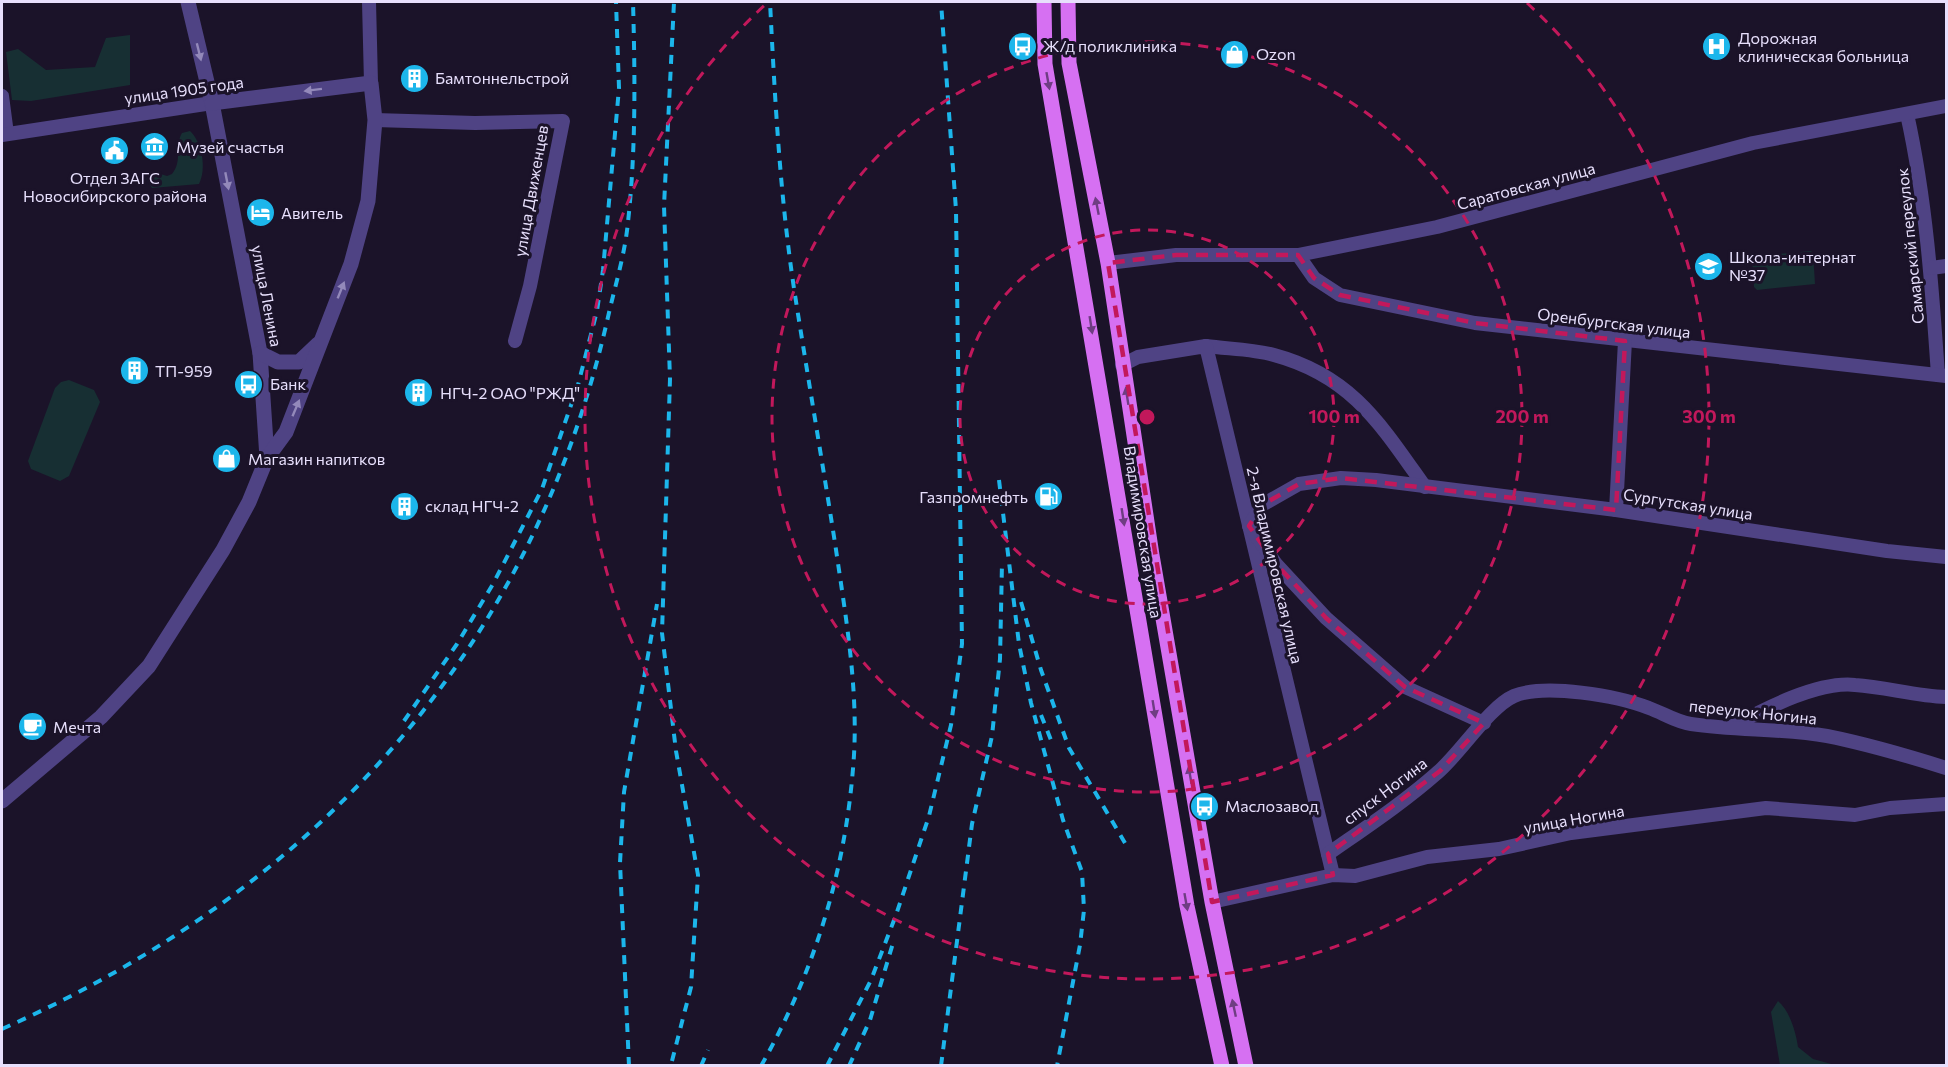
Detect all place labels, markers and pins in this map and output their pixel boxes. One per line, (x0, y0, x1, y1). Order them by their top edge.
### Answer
place label: Дорожная клиническая больница (1738, 28, 1909, 65)
bus stop icon: Ж/д поликлиника (1006, 30, 1038, 62)
hospital icon: Дорожная клиническая больница (1701, 31, 1733, 63)
place label: Ж/д поликлиника (1043, 36, 1177, 55)
shop icon: Ozon (1219, 38, 1251, 70)
place label: Ozon (1256, 44, 1296, 63)
building icon: Бамтоннельстрой (398, 62, 430, 94)
place label: Бамтоннельстрой (435, 68, 569, 87)
museum icon: Музей счастья (139, 131, 171, 163)
public building icon: Отдел ЗАГС Новосибирского района (99, 134, 131, 166)
place label: Музей счастья (176, 137, 284, 156)
place label: Отдел ЗАГС Новосибирского района (23, 168, 207, 205)
hotel icon: Авитель (244, 197, 276, 229)
place label: Авитель (281, 203, 343, 222)
place label: Школа-интернат №37 (1729, 247, 1857, 284)
school or university icon: Школа-интернат №37 (1692, 250, 1724, 282)
building icon: ТП-959 (118, 355, 150, 387)
place label: ТП-959 (155, 361, 213, 380)
bus stop icon: Банк (233, 368, 265, 400)
place label: Банк (270, 374, 306, 393)
building icon: НГЧ-2 ОАО "РЖД" (403, 377, 435, 409)
place label: НГЧ-2 ОАО "РЖД" (440, 383, 580, 402)
centre of rings (1137, 407, 1157, 427)
shop icon: Магазин напитков (211, 443, 243, 475)
place label: Магазин напитков (248, 449, 385, 468)
fuel station icon: Газпромнефть (1033, 481, 1065, 513)
place label: Газпромнефть (919, 487, 1028, 506)
building icon: склад НГЧ-2 (388, 490, 420, 522)
place label: склад НГЧ-2 (425, 496, 519, 515)
cafe icon: Мечта (16, 711, 48, 743)
place label: Мечта (53, 717, 101, 736)
bus stop icon: Маслозавод (1188, 790, 1220, 822)
place label: Маслозавод (1225, 796, 1319, 815)

